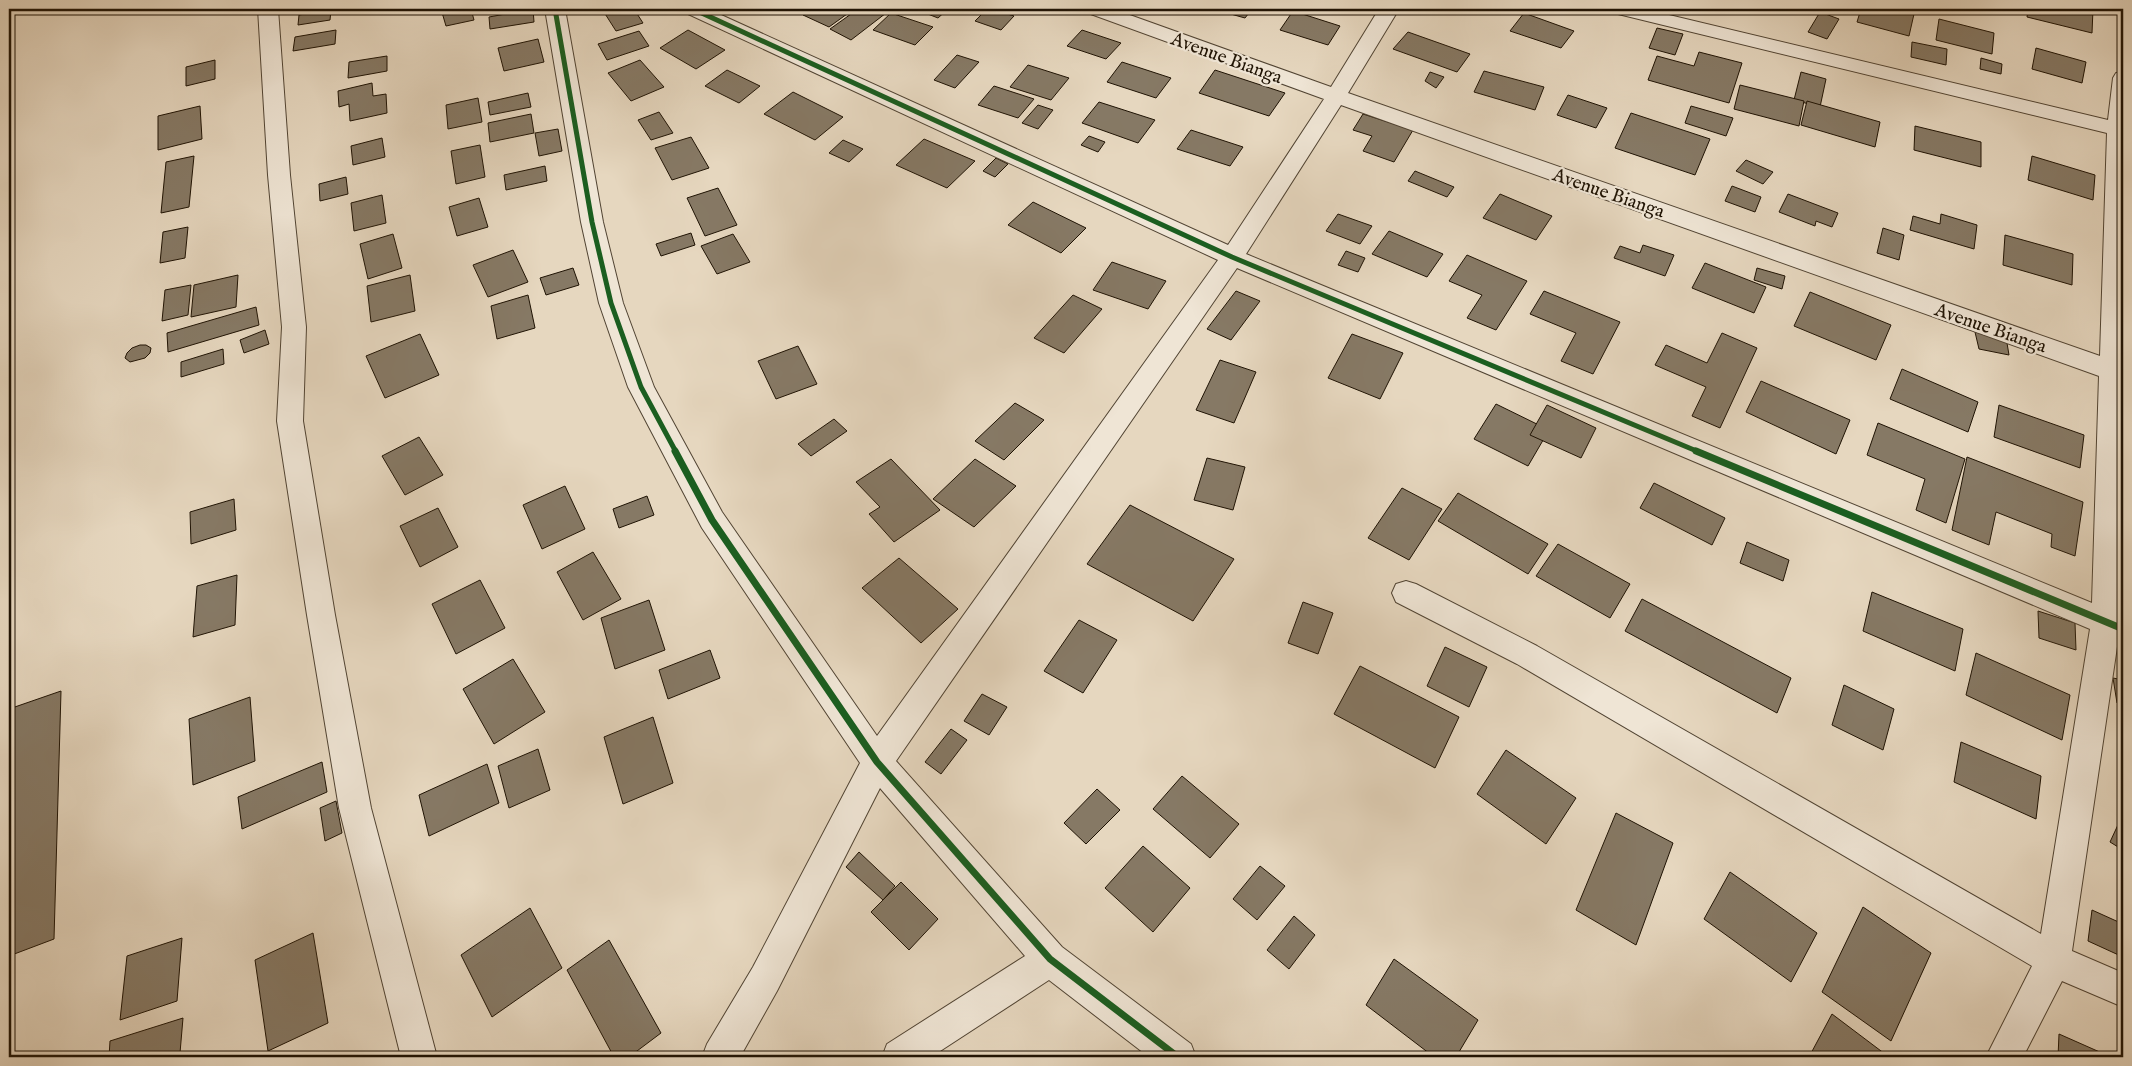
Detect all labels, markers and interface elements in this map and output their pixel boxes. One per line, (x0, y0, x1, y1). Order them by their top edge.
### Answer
street label: Avenue Bianga (1166, 27, 1286, 90)
street label: Avenue Bianga (1548, 163, 1668, 224)
street label: Avenue Bianga (1930, 298, 2050, 359)

